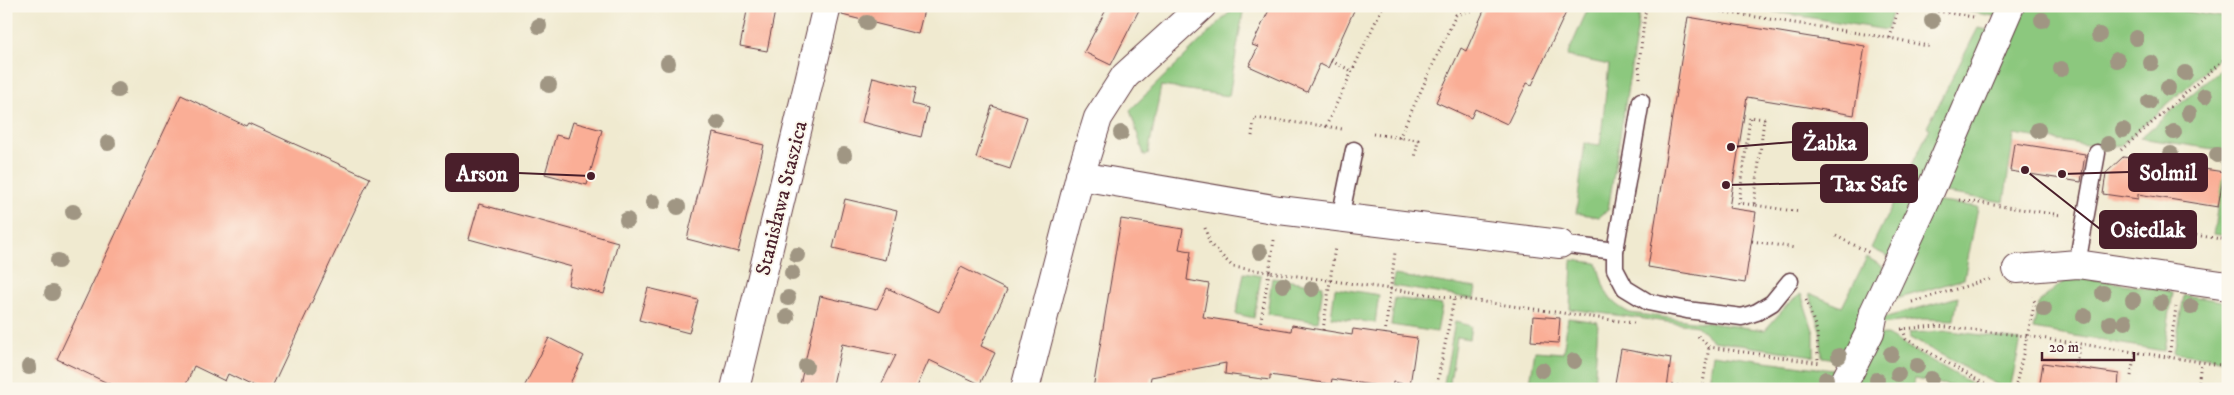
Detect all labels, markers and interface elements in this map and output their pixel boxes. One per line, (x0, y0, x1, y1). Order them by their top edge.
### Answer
street label: Stanisława Staszica (750, 118, 814, 278)
callout: Żabka (1793, 123, 1867, 160)
text: Żabka (1803, 129, 1858, 157)
callout: Arson (446, 154, 518, 191)
callout: Solmil (2129, 154, 2207, 191)
text: Solmil (2139, 160, 2197, 187)
text: Arson (455, 161, 508, 188)
callout: Tax Safe (1821, 165, 1917, 202)
text: Tax Safe (1830, 171, 1907, 198)
callout: Osiedlak (2100, 211, 2196, 248)
text: Osiedlak (2110, 217, 2187, 244)
scale bar (2042, 330, 2134, 362)
text: 20 m (2049, 338, 2079, 357)

